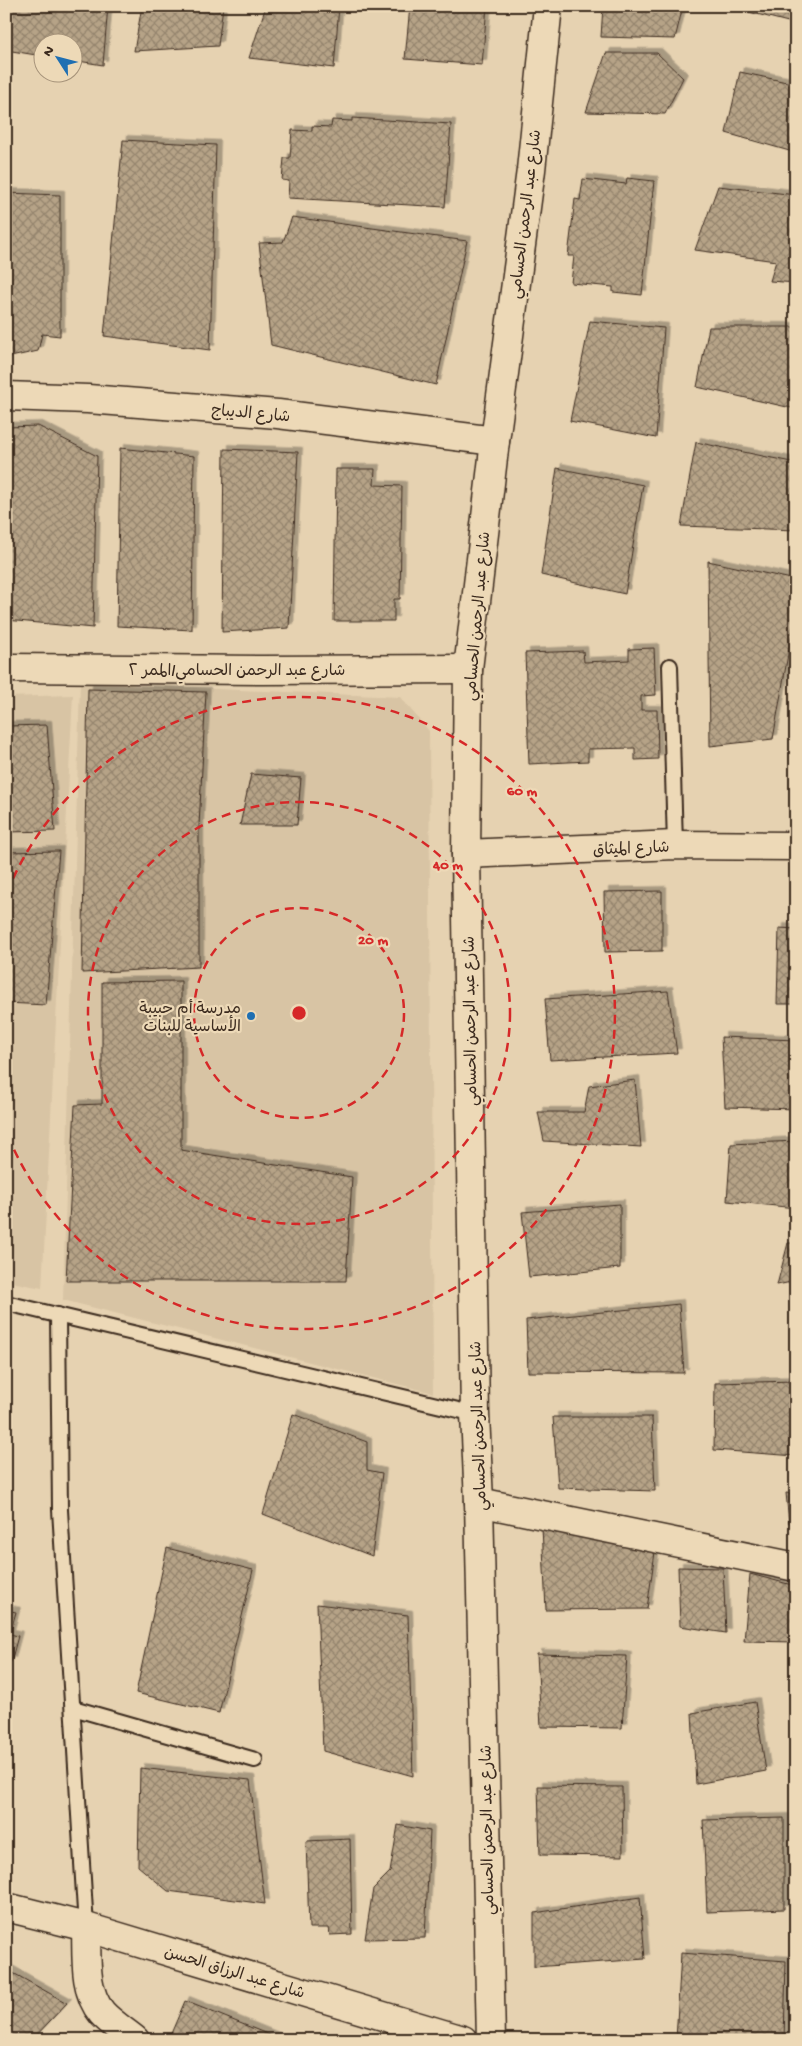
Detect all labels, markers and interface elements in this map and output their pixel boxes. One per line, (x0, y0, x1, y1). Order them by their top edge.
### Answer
north arrow (32, 32, 82, 82)
text: N (40, 43, 59, 61)
street label: شارع عبد الرحمن الحسامي (508, 129, 549, 300)
street label: شارع الديباج (210, 403, 291, 428)
street label: شارع عبد الرحمن الحسامي (463, 531, 498, 702)
street label: شارع عبد الرحمن الحسامي/الممر ٢ (129, 663, 345, 684)
text: 60 m (507, 783, 538, 801)
street label: شارع الميثاق (592, 840, 670, 861)
text: 40 m (432, 857, 463, 875)
text: 20 m (358, 932, 388, 950)
street label: شارع عبد الرحمن الحسامي (462, 936, 485, 1106)
place label: مدرسة أم حبيبة الأساسية للبنات (139, 999, 241, 1038)
centre of rings (290, 1004, 308, 1022)
marker: مدرسة أم حبيبة الأساسية للبنات (245, 1010, 257, 1022)
street label: شارع عبد الرحمن الحسامي (468, 1340, 495, 1511)
street label: شارع عبد الرحمن الحسامي (479, 1745, 502, 1915)
street label: شارع عبد الرزاق الحسن (161, 1944, 307, 2005)

